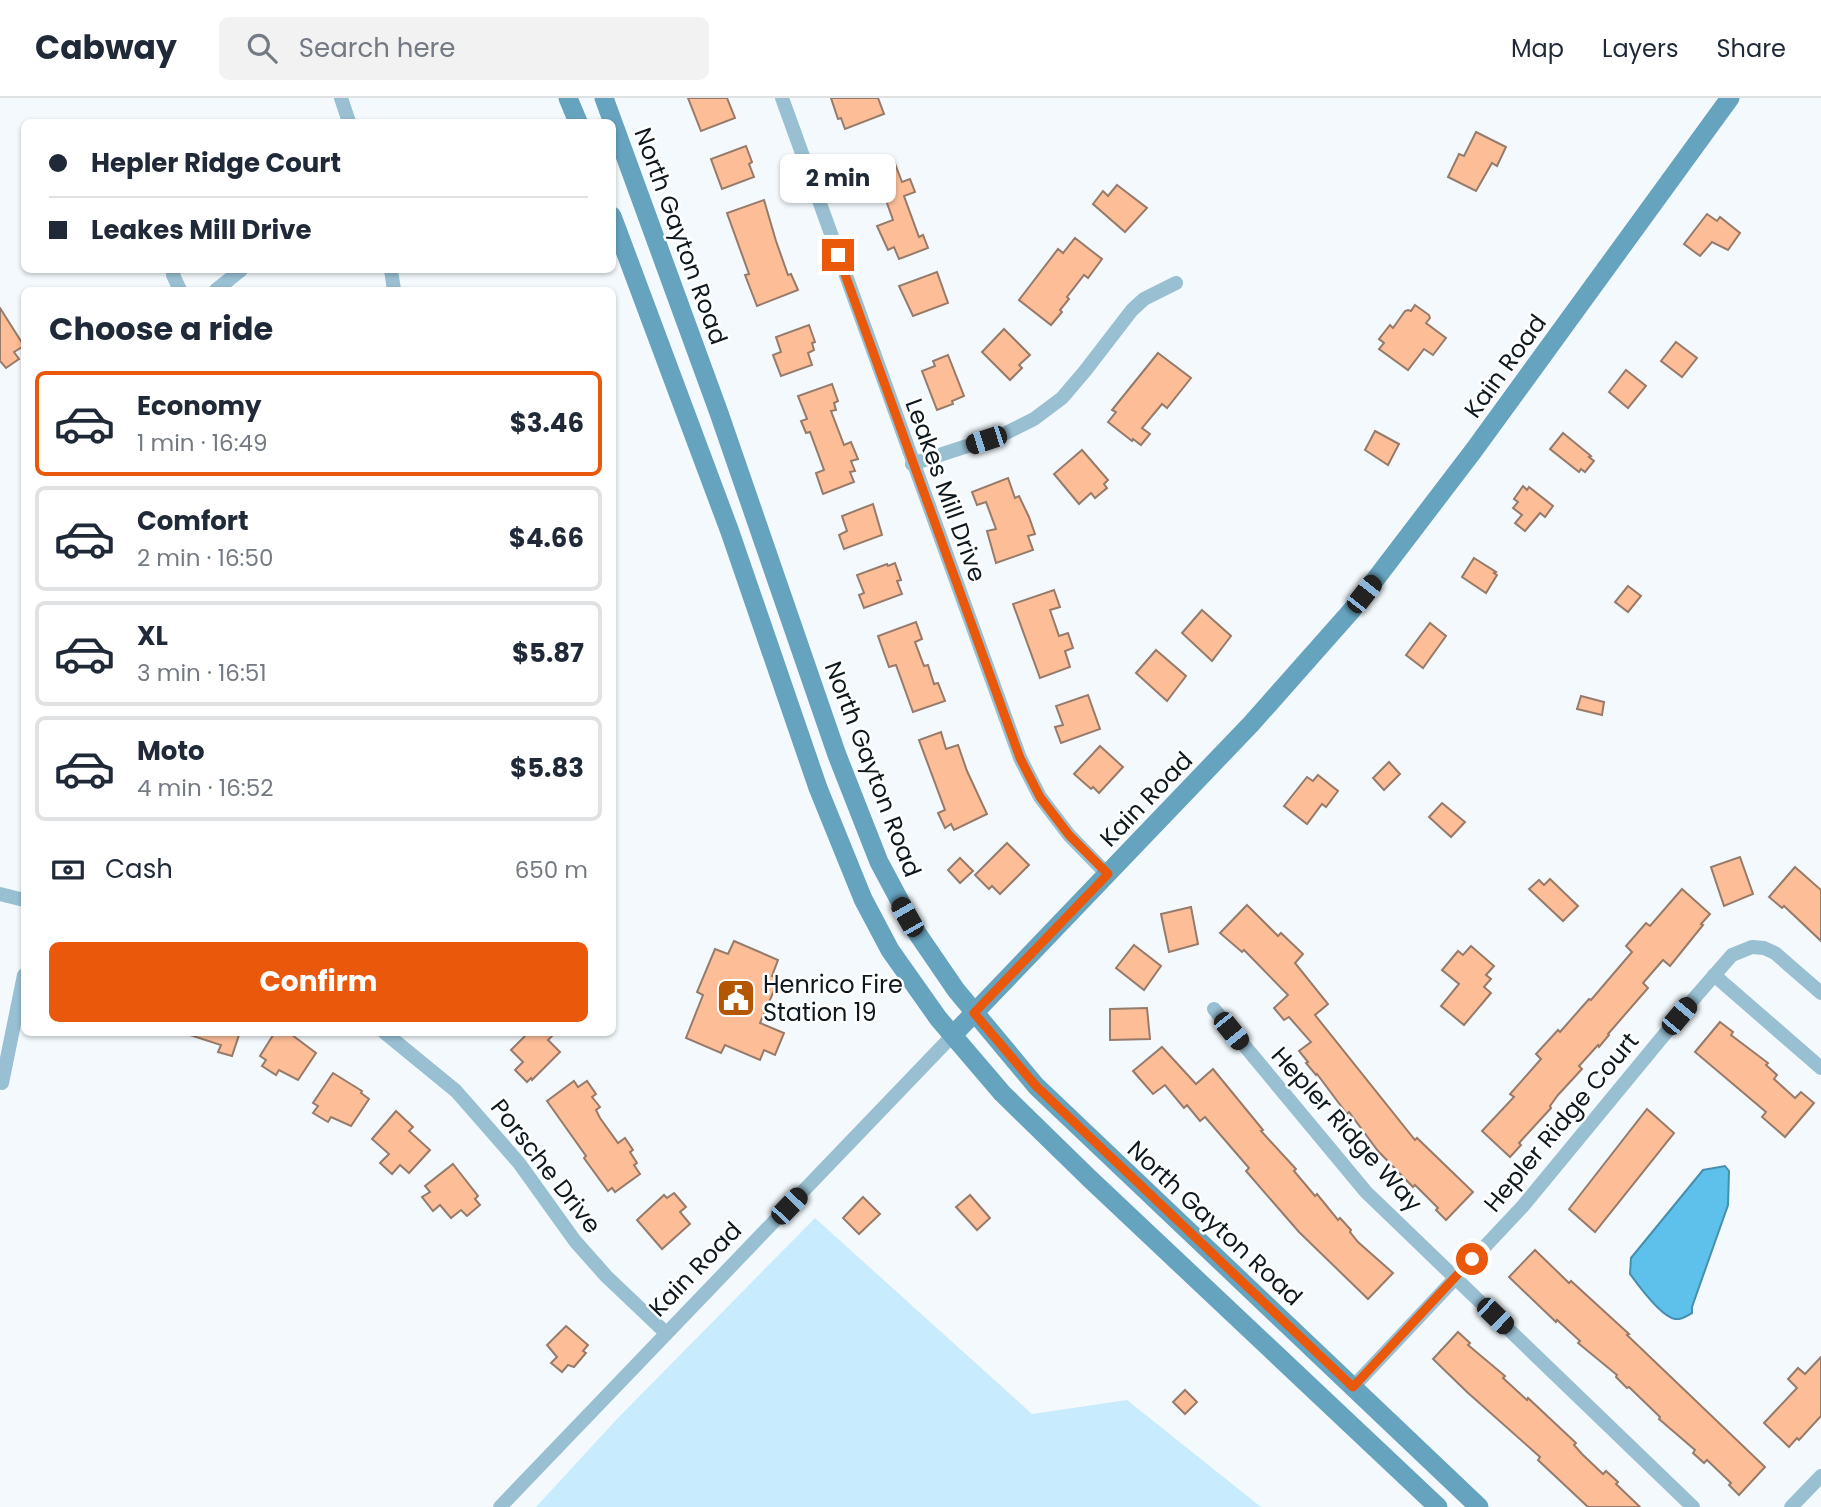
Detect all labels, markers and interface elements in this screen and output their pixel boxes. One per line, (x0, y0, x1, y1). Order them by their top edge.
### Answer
search box (219, 17, 709, 80)
text: Cabway (35, 24, 177, 71)
icon: search (243, 29, 281, 67)
text: Search here (299, 30, 455, 66)
text: Map (1511, 32, 1564, 65)
text: Layers (1602, 32, 1678, 65)
text: Share (1716, 32, 1786, 65)
street label: North Gayton Road (626, 123, 736, 349)
text: Hepler Ridge Court (91, 145, 341, 181)
callout: 2 min (780, 153, 896, 202)
text: 2 min (806, 162, 870, 194)
text: Leakes Mill Drive (91, 212, 312, 248)
route end (822, 239, 854, 271)
text: Choose a ride (49, 306, 273, 351)
street label: Kain Road (1456, 307, 1554, 425)
text: Economy (137, 388, 261, 424)
icon: car (53, 392, 116, 455)
street label: Leakes Mill Drive (898, 394, 994, 586)
text: $3.46 (510, 405, 584, 441)
car (963, 424, 1010, 456)
text: 1 min · 16:49 (137, 427, 268, 459)
text: Comfort (137, 503, 249, 539)
icon: car (53, 507, 116, 570)
text: $4.66 (509, 520, 584, 556)
text: 2 min · 16:50 (137, 542, 273, 574)
car (1343, 571, 1386, 617)
text: XL (137, 618, 168, 654)
icon: car (53, 622, 116, 685)
text: $5.87 (512, 635, 584, 671)
street label: North Gayton Road (817, 656, 929, 882)
text: 3 min · 16:51 (137, 657, 267, 689)
text: Moto (137, 733, 205, 769)
icon: car (53, 737, 116, 800)
street label: Kain Road (1092, 744, 1200, 854)
text: $5.83 (510, 750, 584, 786)
text: 4 min · 16:52 (137, 772, 273, 804)
icon: cash (49, 851, 87, 889)
text: Cash (105, 851, 173, 887)
text: 650 m (515, 854, 588, 886)
car (888, 894, 927, 940)
button: Confirm (49, 942, 588, 1022)
place label: Henrico Fire Station 19 (763, 968, 903, 1029)
public building icon: Henrico Fire Station 19 (715, 977, 757, 1019)
car (1658, 993, 1701, 1039)
car (1210, 1008, 1253, 1054)
street label: Hepler Ridge Court (1476, 1025, 1646, 1219)
street label: Hepler Ridge Way (1264, 1039, 1430, 1219)
street label: Porsche Drive (483, 1092, 609, 1240)
street label: North Gayton Road (1120, 1133, 1310, 1313)
car (767, 1184, 812, 1228)
street label: Kain Road (641, 1214, 749, 1324)
route start (1456, 1243, 1488, 1275)
car (1473, 1294, 1518, 1338)

